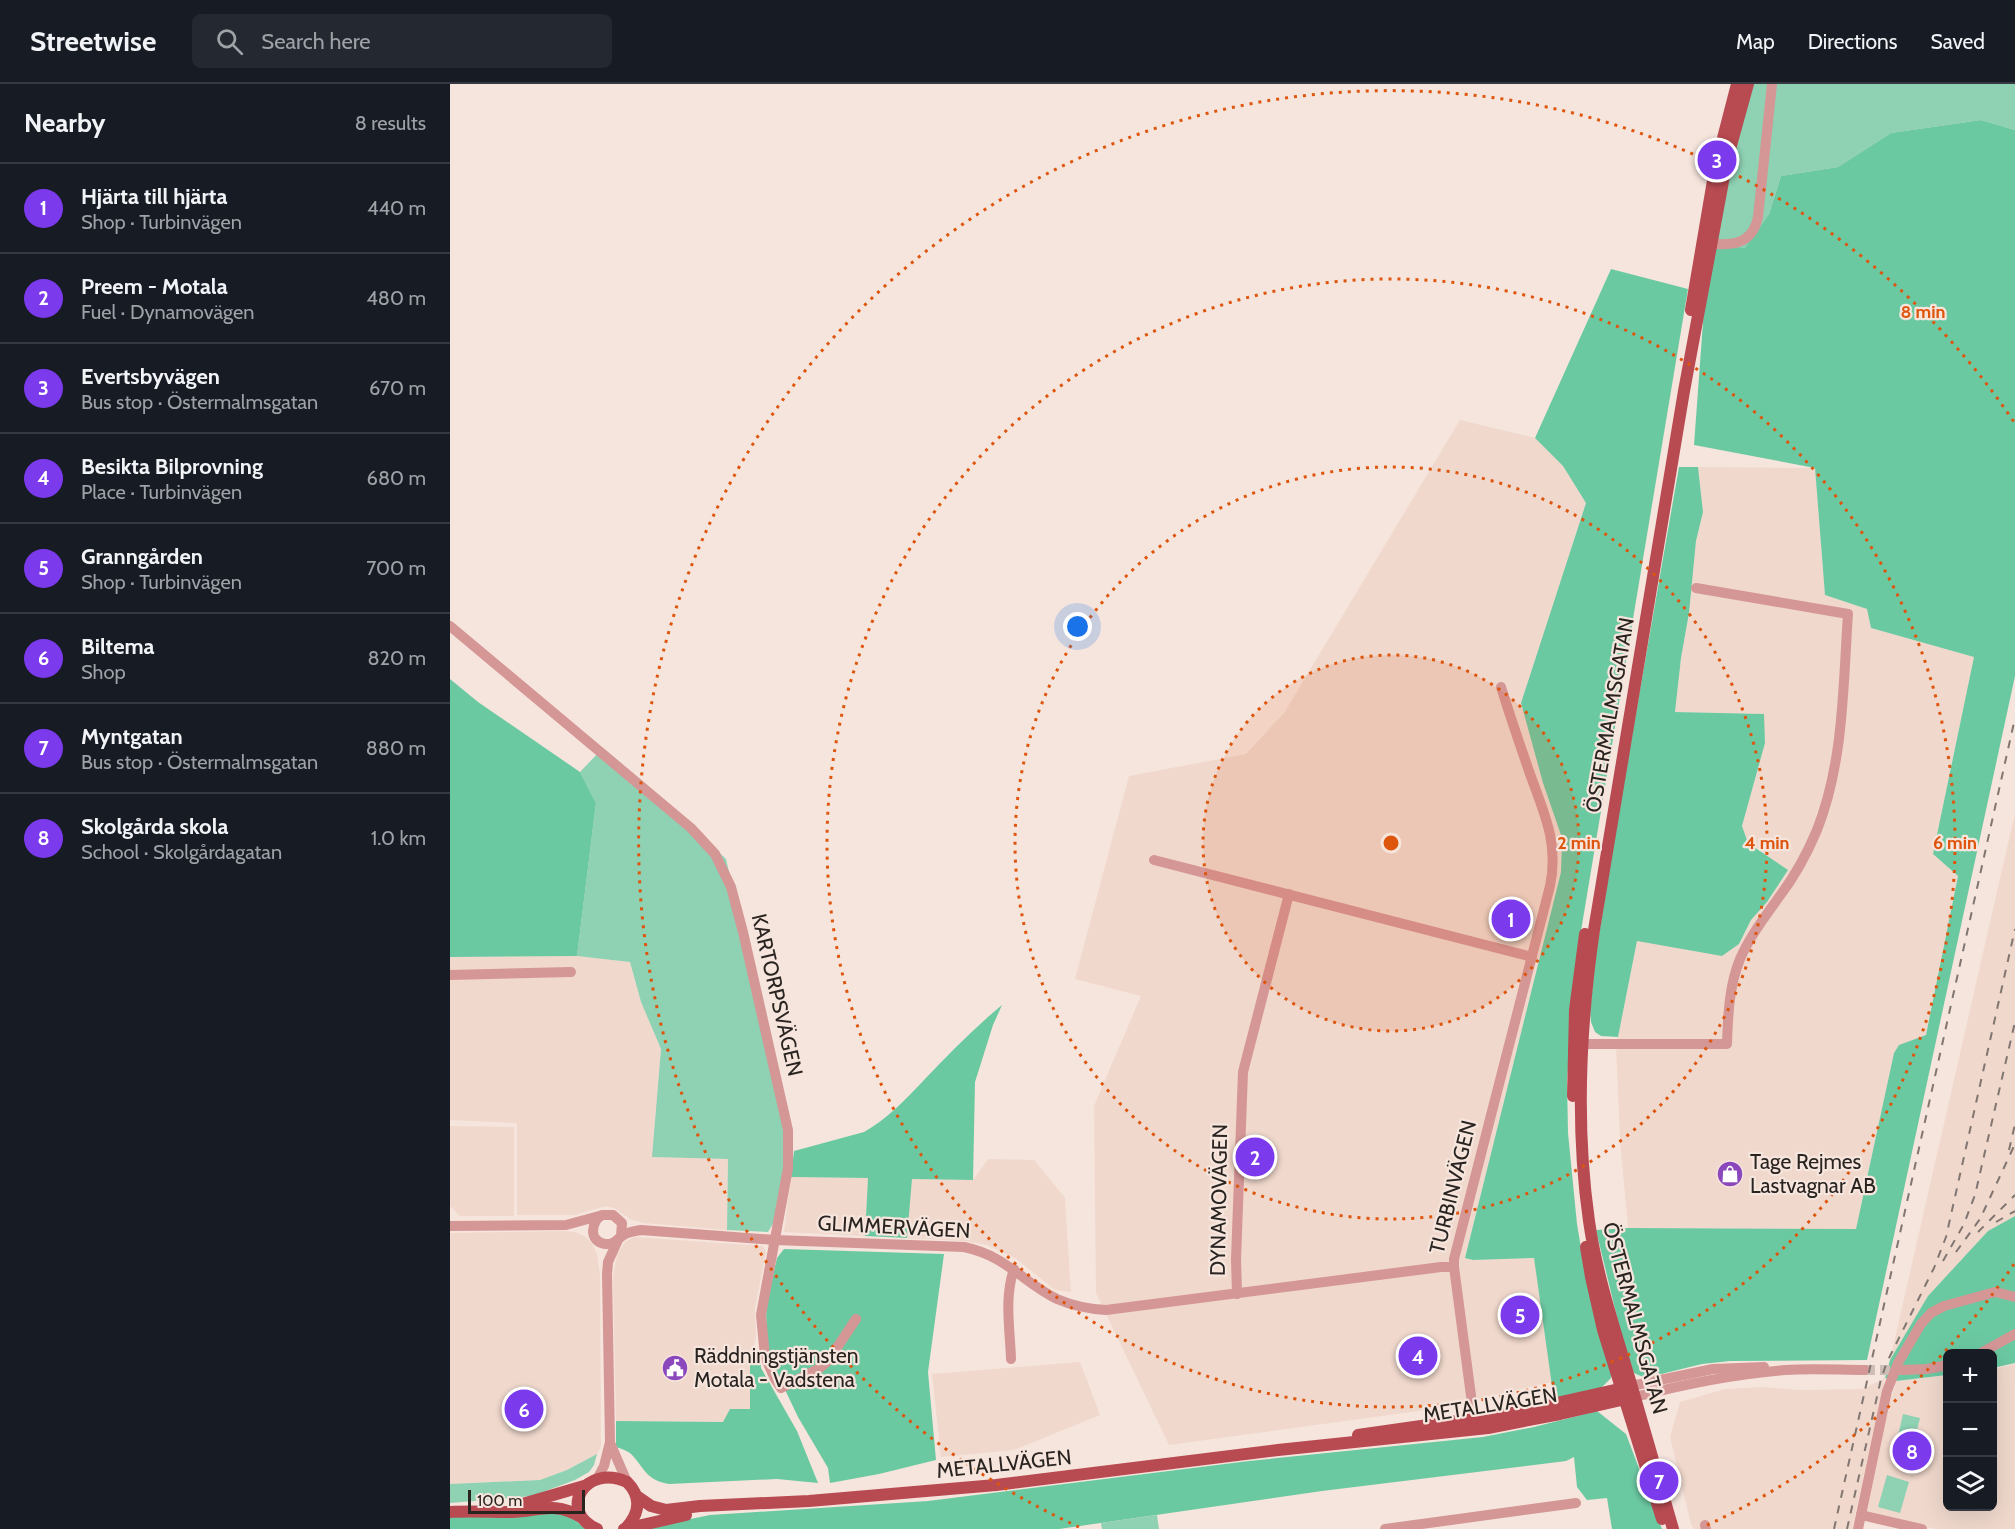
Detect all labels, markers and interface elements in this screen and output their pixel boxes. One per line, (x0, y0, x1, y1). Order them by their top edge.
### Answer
search box (192, 14, 612, 68)
text: Streetwise (30, 24, 156, 58)
icon: search (213, 25, 246, 58)
text: Search here (261, 28, 371, 55)
text: Map (1736, 29, 1775, 54)
text: Directions (1808, 29, 1897, 54)
text: Saved (1930, 29, 1985, 54)
text: Nearby (24, 107, 105, 139)
text: 8 results (355, 111, 426, 135)
pin: 3 (1698, 138, 1736, 182)
text: Hjärta till hjärta (81, 183, 227, 210)
text: 1 (40, 196, 47, 220)
text: 440 m (367, 196, 426, 220)
text: Shop · Turbinvägen (81, 210, 242, 234)
text: Preem - Motala (81, 273, 228, 300)
text: 2 (38, 286, 49, 310)
text: 480 m (366, 286, 426, 310)
text: Fuel · Dynamovägen (81, 300, 254, 324)
text: 8 min (1901, 301, 1945, 323)
text: Evertsbyvägen (81, 363, 220, 390)
text: 3 (38, 376, 49, 400)
text: 670 m (369, 376, 426, 400)
text: Bus stop · Östermalmsgatan (81, 390, 318, 414)
text: Besikta Bilprovning (81, 453, 263, 480)
text: 4 (37, 466, 50, 490)
text: 680 m (367, 466, 426, 490)
text: Place · Turbinvägen (81, 480, 242, 504)
text: Granngården (81, 543, 203, 570)
text: 5 (38, 556, 49, 580)
text: 700 m (366, 556, 426, 580)
text: Shop · Turbinvägen (81, 570, 242, 594)
your location (1063, 612, 1092, 641)
street label: ÖSTERMALMSGATAN (1580, 616, 1639, 814)
text: Biltema (81, 633, 155, 660)
text: 6 (38, 646, 49, 670)
text: 820 m (367, 646, 426, 670)
text: Shop (81, 660, 126, 684)
text: Myntgatan (81, 723, 183, 750)
text: 7 (38, 736, 49, 760)
text: 880 m (366, 736, 426, 760)
text: Bus stop · Östermalmsgatan (81, 750, 318, 774)
text: Skolgårda skola (81, 813, 228, 840)
text: 8 (37, 826, 50, 850)
text: 1.0 km (371, 826, 426, 850)
text: 2 min (1557, 832, 1601, 854)
text: 4 min (1744, 832, 1790, 854)
text: 6 min (1933, 832, 1977, 854)
centre of rings (1381, 833, 1401, 853)
text: School · Skolgårdagatan (81, 840, 282, 864)
pin: 1 (1492, 896, 1530, 942)
street label: KARTORPSVÄGEN (747, 911, 808, 1079)
street label: TURBINVÄGEN (1424, 1118, 1481, 1256)
street label: DYNAMOVÄGEN (1205, 1124, 1232, 1276)
pin: 2 (1236, 1134, 1274, 1180)
place label: Tage Rejmes Lastvagnar AB (1750, 1149, 1876, 1198)
shop icon: Tage Rejmes Lastvagnar AB (1715, 1159, 1745, 1189)
street label: GLIMMERVÄGEN (817, 1210, 971, 1243)
street label: ÖSTERMALMSGATAN (1598, 1219, 1673, 1416)
pin: 5 (1500, 1292, 1540, 1338)
pin: 4 (1398, 1334, 1438, 1378)
place label: Räddningstjänsten Motala - Vadstena (694, 1343, 859, 1392)
map controls (1943, 1349, 1997, 1511)
button: + (1943, 1349, 1997, 1403)
public building icon: Räddningstjänsten Motala - Vadstena (660, 1353, 690, 1383)
street label: METALLVÄGEN (1421, 1382, 1559, 1427)
pin: 6 (504, 1386, 544, 1432)
button: − (1943, 1403, 1997, 1457)
pin: 8 (1892, 1428, 1932, 1474)
street label: METALLVÄGEN (935, 1444, 1073, 1483)
button: layers (1943, 1457, 1997, 1511)
pin: 7 (1640, 1458, 1678, 1504)
scale bar (468, 1487, 585, 1514)
text: 100 m (477, 1491, 522, 1510)

